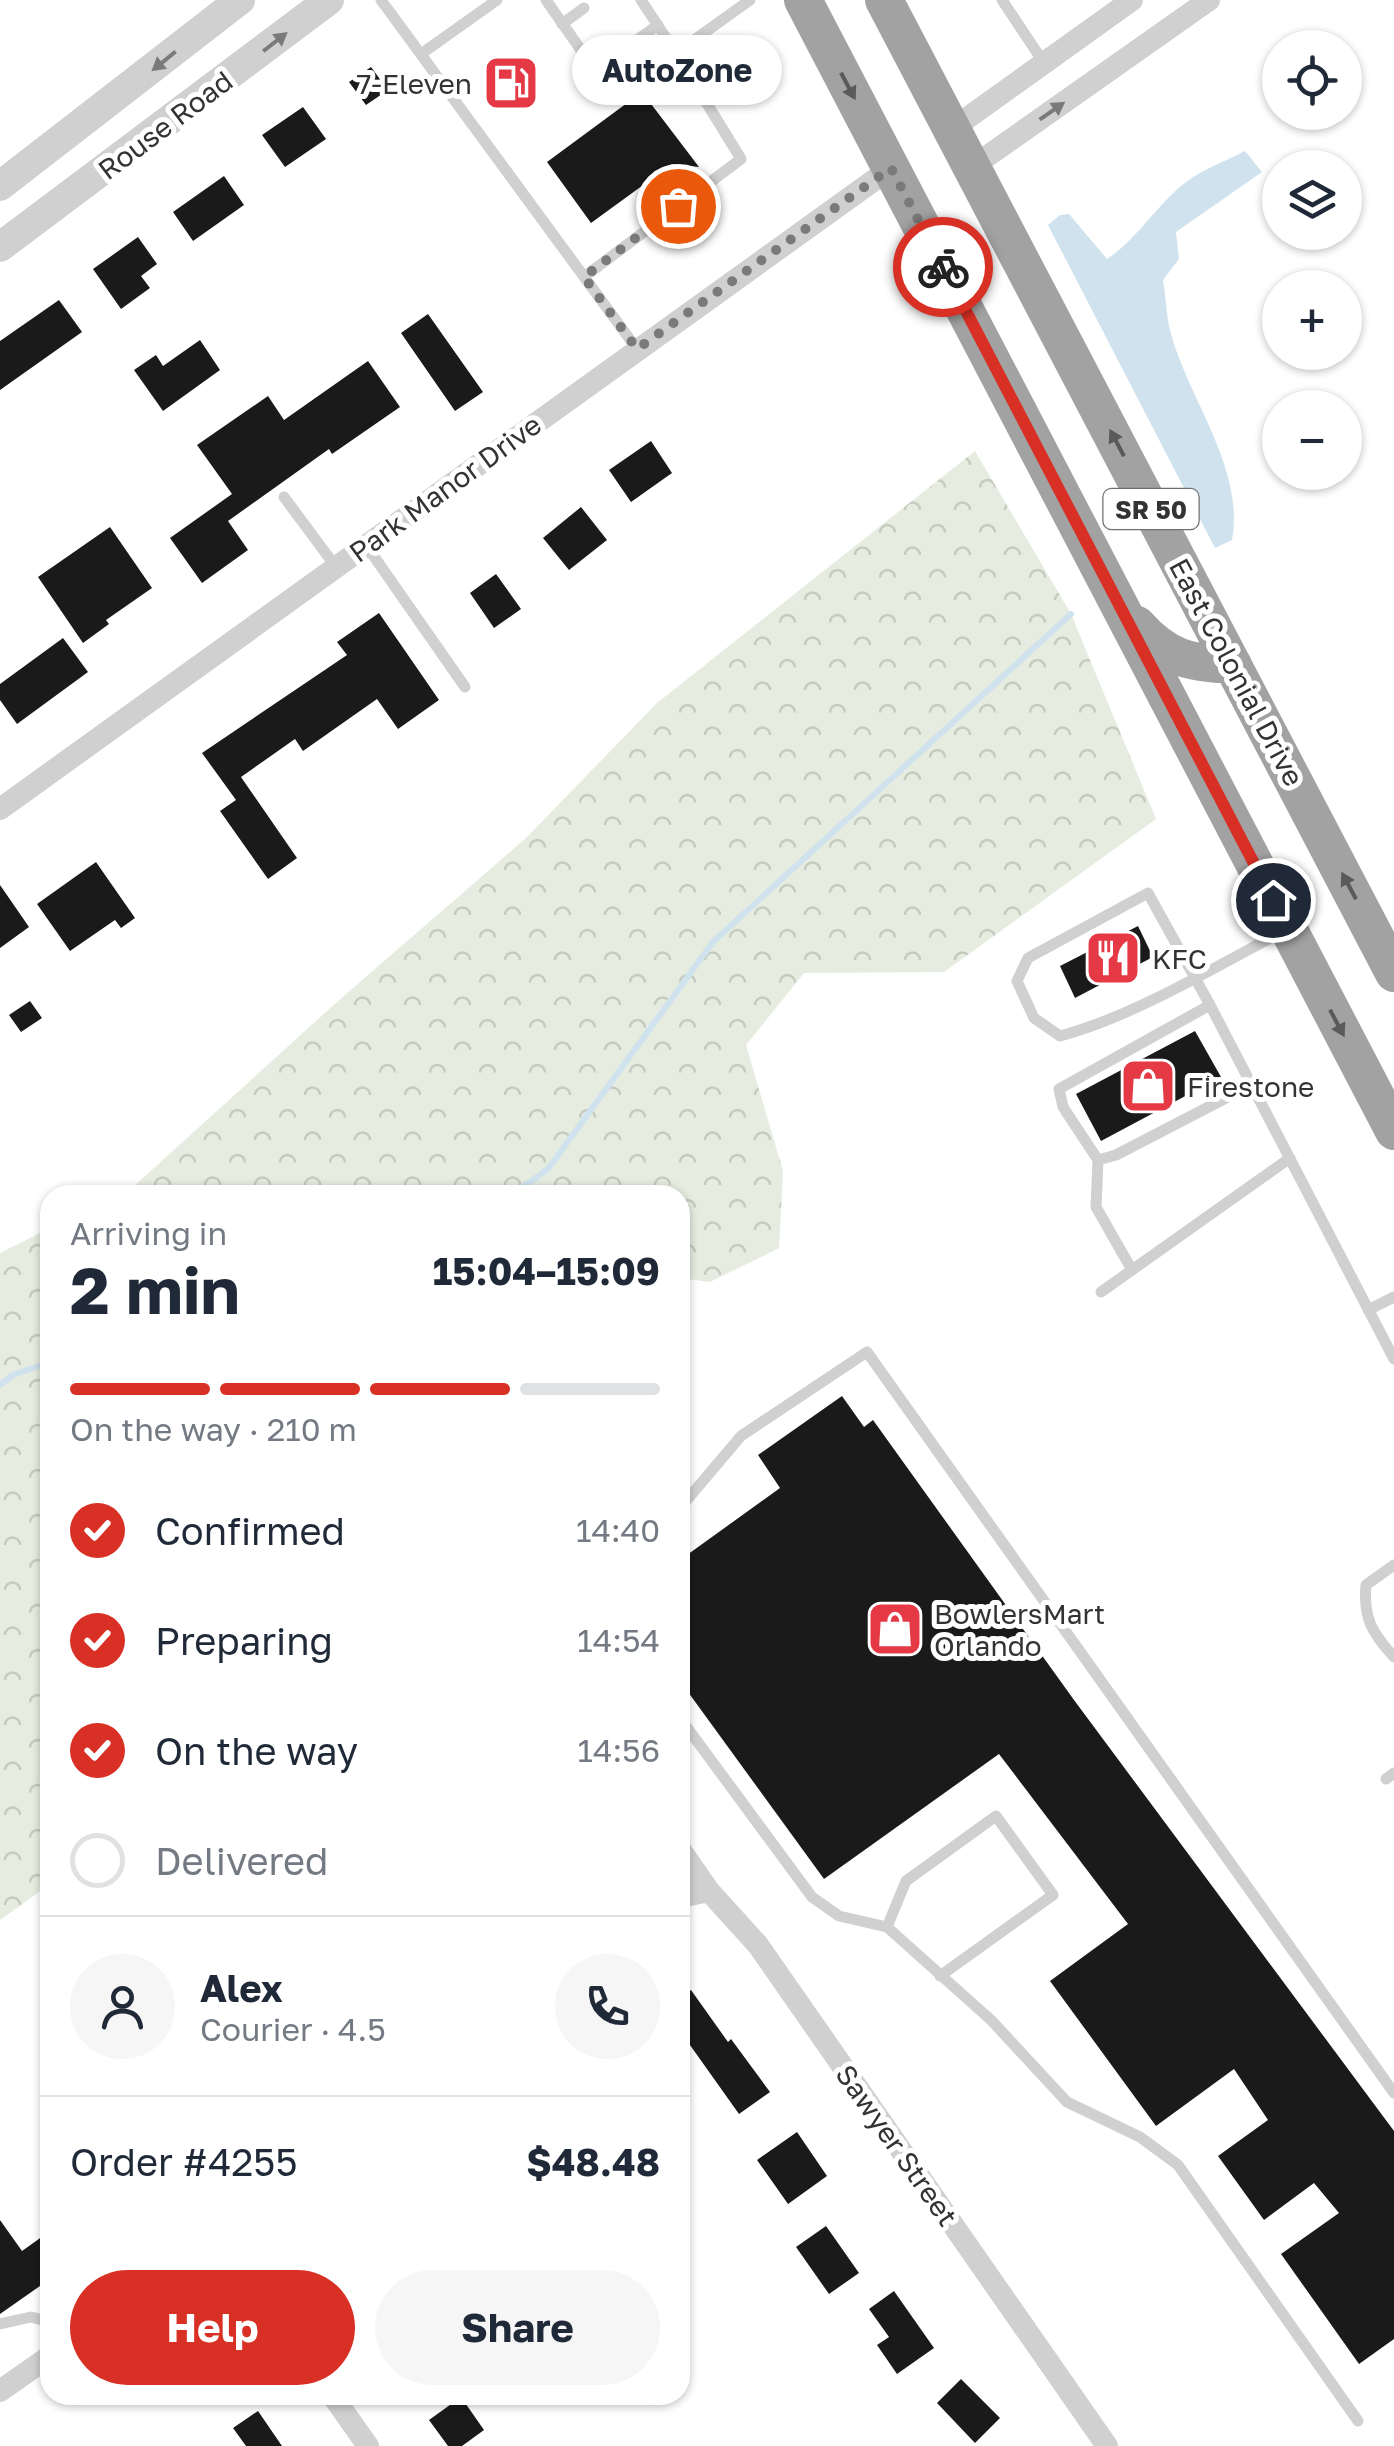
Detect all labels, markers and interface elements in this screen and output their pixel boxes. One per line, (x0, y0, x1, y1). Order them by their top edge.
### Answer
map controls (1262, 30, 1362, 490)
button: locate (1262, 30, 1362, 130)
one-way arrow (262, 33, 288, 53)
callout: AutoZone (573, 36, 783, 106)
one-way arrow (151, 50, 177, 71)
text: AutoZone (602, 51, 752, 89)
fuel station icon: 7-Eleven (481, 53, 541, 113)
street label: Rouse Road (92, 64, 238, 186)
place label: 7-Eleven (356, 67, 472, 100)
one-way arrow (839, 72, 856, 101)
one-way arrow (1038, 102, 1065, 121)
button: layers (1262, 150, 1362, 250)
pin (636, 164, 721, 249)
icon: bag (651, 179, 706, 234)
courier (893, 217, 993, 317)
icon: bike (916, 240, 971, 295)
button: + (1262, 270, 1362, 370)
button: − (1262, 390, 1362, 490)
street label: Park Manor Drive (343, 407, 547, 569)
one-way arrow (1109, 429, 1126, 458)
road number: SR 50 (1104, 489, 1198, 529)
street label: East Colonial Drive (1163, 553, 1311, 791)
pin (1231, 858, 1316, 943)
one-way arrow (1341, 872, 1358, 901)
icon: home (1246, 873, 1301, 928)
restaurant icon: KFC (1083, 928, 1143, 988)
place label: KFC (1152, 942, 1207, 975)
one-way arrow (1329, 1009, 1346, 1038)
shop icon: Firestone (1118, 1056, 1178, 1116)
place label: Firestone (1187, 1070, 1314, 1103)
text: Arriving in (70, 1214, 227, 1252)
text: 15:04–15:09 (433, 1248, 660, 1293)
text: 2 min (70, 1250, 240, 1328)
text: On the way · 210 m (70, 1410, 357, 1448)
icon: check (70, 1503, 125, 1558)
text: Confirmed (155, 1508, 345, 1553)
text: 14:40 (576, 1511, 660, 1549)
place label: BowlersMart Orlando (934, 1597, 1105, 1662)
shop icon: BowlersMart Orlando (865, 1599, 925, 1659)
icon: check (70, 1613, 125, 1668)
text: Preparing (155, 1618, 333, 1663)
text: 14:54 (577, 1621, 660, 1659)
icon: check (70, 1723, 125, 1778)
text: On the way (155, 1728, 358, 1773)
text: 14:56 (577, 1731, 660, 1769)
text: Delivered (155, 1838, 328, 1883)
button: person (70, 1954, 175, 2059)
button: phone (555, 1954, 660, 2059)
text: Alex (200, 1965, 283, 2010)
text: Courier · 4.5 (200, 2010, 386, 2048)
street label: Sawyer Street (829, 2058, 965, 2232)
text: Order #4255 (70, 2139, 297, 2184)
text: $48.48 (526, 2139, 660, 2184)
button: Help (70, 2270, 355, 2385)
button: Share (375, 2270, 660, 2385)

